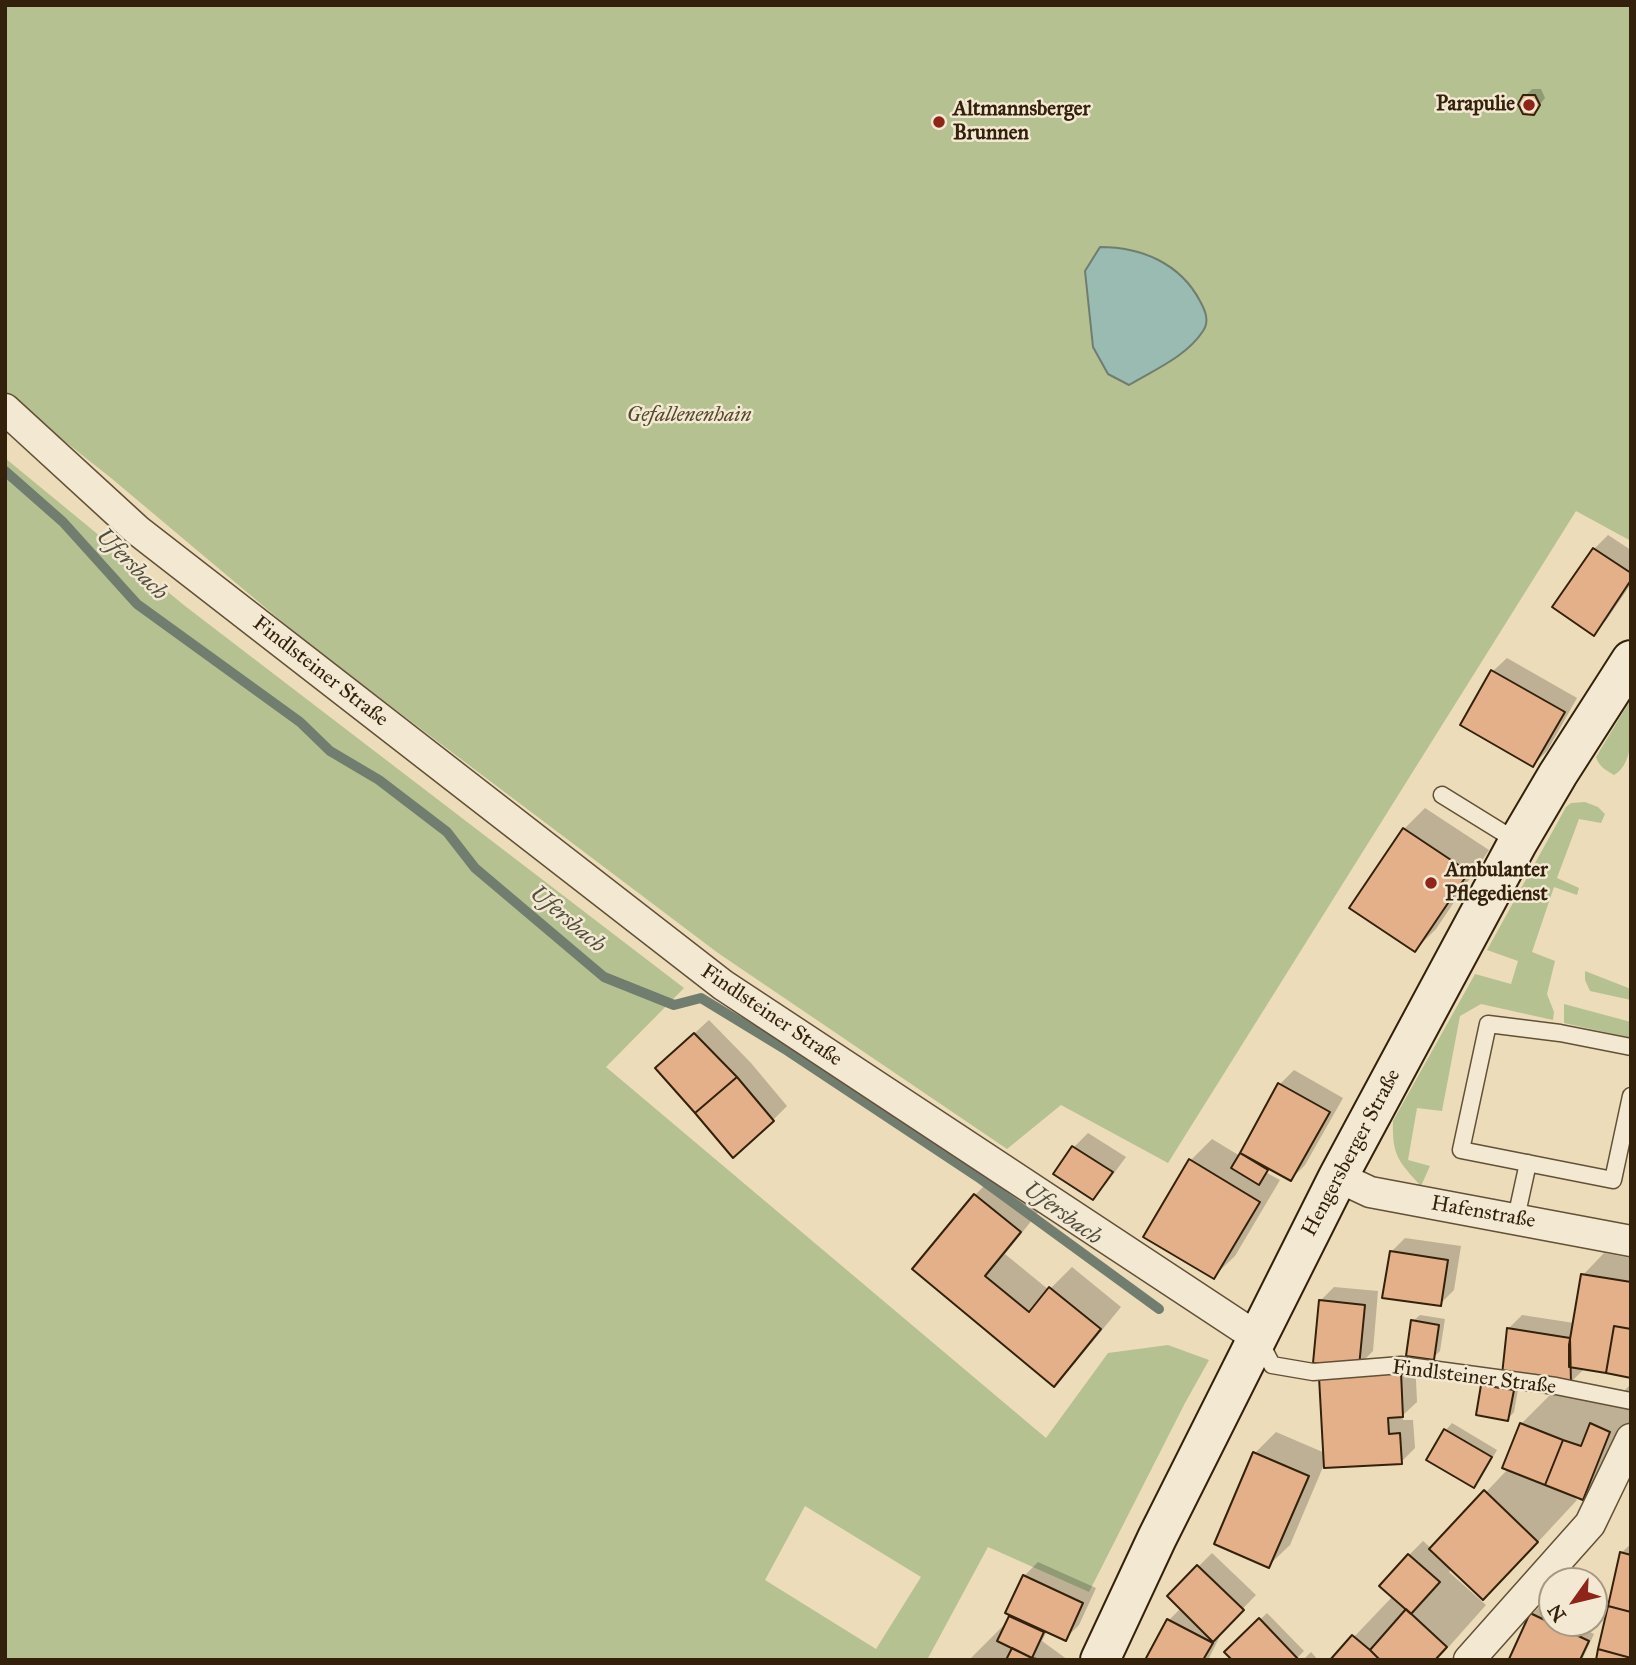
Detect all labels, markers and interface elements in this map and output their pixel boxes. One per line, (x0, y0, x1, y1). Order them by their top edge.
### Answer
place label: Parapulie (1436, 92, 1515, 118)
place label: Altmannsberger Brunnen (953, 97, 1090, 147)
marker: Parapulie (1521, 97, 1537, 113)
marker: Altmannsberger Brunnen (931, 114, 947, 130)
park label: Gefallenenhain (627, 403, 751, 429)
water label: Ufersbach (89, 523, 173, 607)
street label: Findlsteiner Straße (247, 611, 393, 733)
place label: Ambulanter Pflegedienst (1445, 858, 1548, 908)
marker: Ambulanter Pflegedienst (1423, 875, 1439, 891)
water label: Ufersbach (523, 880, 611, 960)
street label: Findlsteiner Straße (696, 959, 846, 1073)
street label: Hengersberger Straße (1297, 1065, 1407, 1241)
water label: Ufersbach (1017, 1176, 1107, 1252)
street label: Hafenstraße (1429, 1191, 1537, 1235)
street label: Findlsteiner Straße (1391, 1355, 1557, 1401)
north arrow (1538, 1567, 1608, 1637)
text: N (1543, 1600, 1571, 1626)

